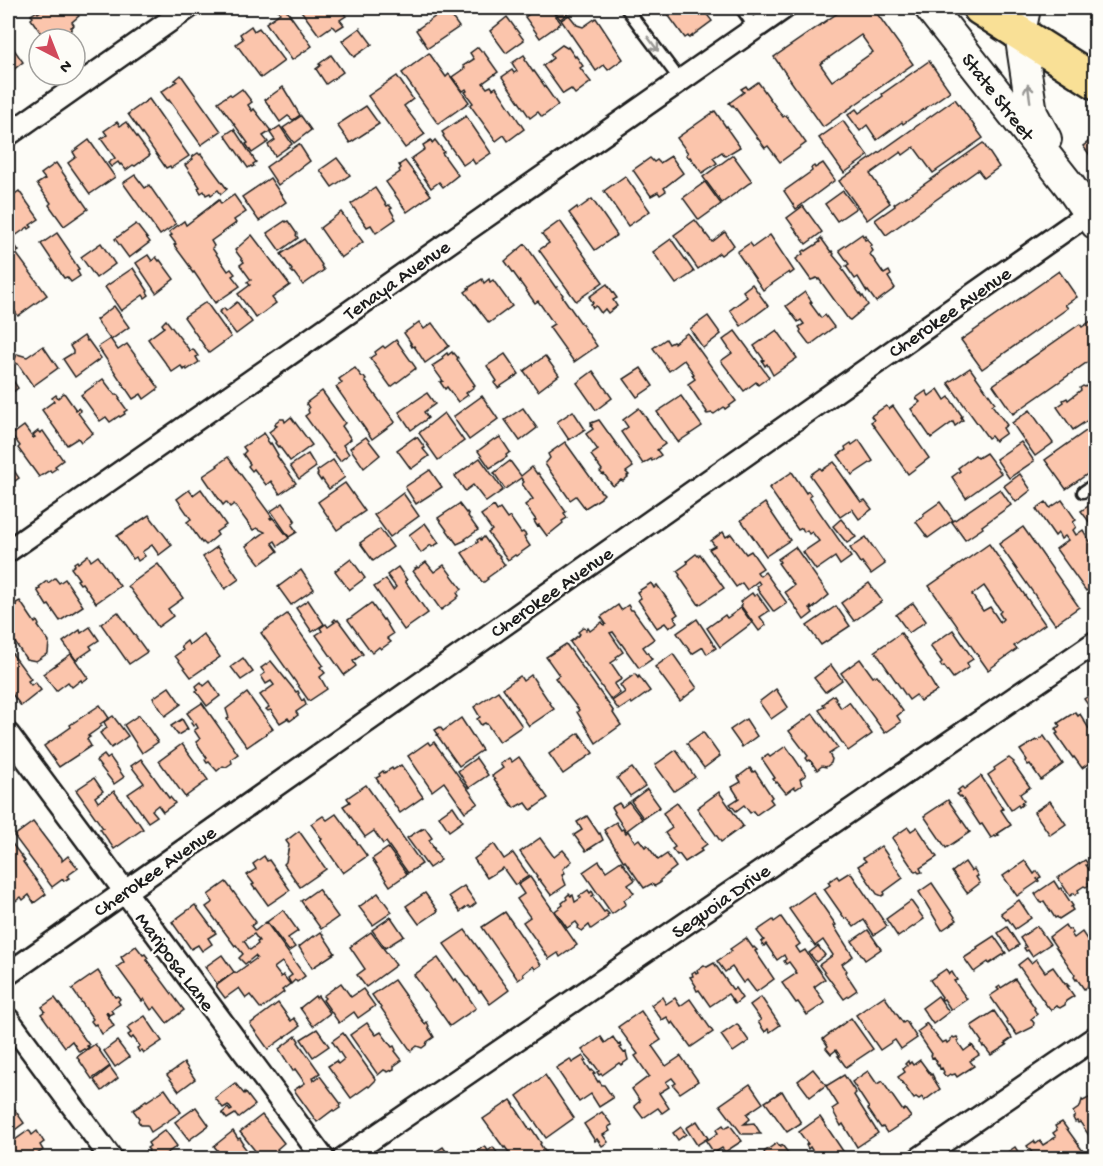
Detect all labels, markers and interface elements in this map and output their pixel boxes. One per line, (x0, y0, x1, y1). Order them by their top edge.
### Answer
north arrow (27, 27, 87, 87)
one-way arrow (647, 35, 659, 51)
street label: State Street (955, 50, 1039, 148)
text: N (54, 55, 75, 76)
one-way arrow (1024, 84, 1035, 104)
street label: Tenaya Avenue (340, 236, 456, 328)
street label: Cherokee Avenue (886, 263, 1017, 365)
street label: Cherokee Avenue (488, 543, 619, 645)
street label: Cherokee Avenue (91, 822, 222, 924)
street label: Sequoia Drive (668, 860, 776, 945)
street label: Mariposa Lane (128, 909, 218, 1018)

